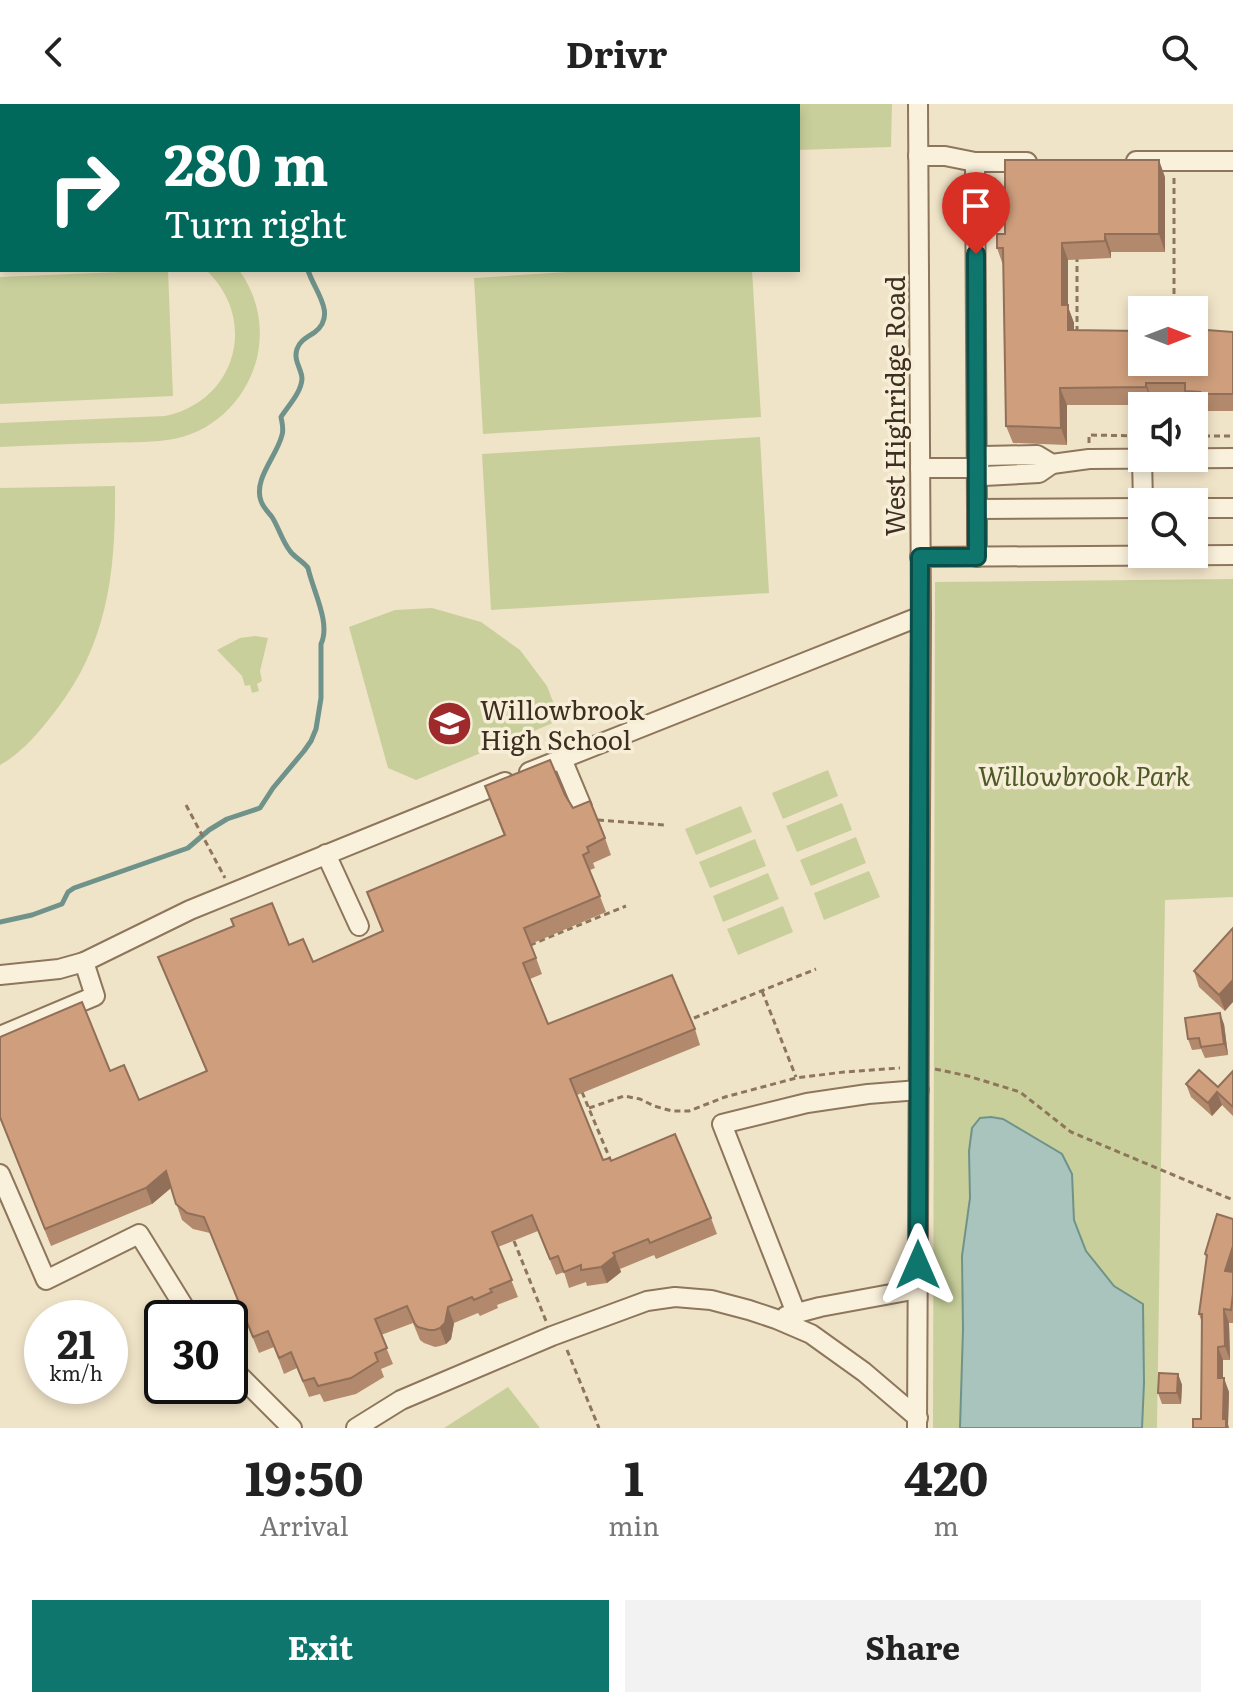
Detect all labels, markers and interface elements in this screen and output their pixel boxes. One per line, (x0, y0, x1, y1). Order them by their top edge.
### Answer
text: Drivr (566, 26, 667, 79)
icon: back (32, 30, 76, 74)
icon: search (1157, 30, 1201, 74)
text: 280 m (164, 120, 329, 203)
icon: right (32, 136, 136, 240)
pin (942, 172, 1010, 254)
icon: arrive (954, 184, 998, 228)
text: Turn right (164, 196, 347, 249)
street label: West Highridge Road (874, 276, 913, 536)
north arrow (1128, 296, 1208, 376)
map controls (1128, 296, 1208, 568)
button: sound (1128, 392, 1208, 472)
button: search (1128, 488, 1208, 568)
place label: Willowbrook High School (480, 689, 646, 758)
school or university icon: Willowbrook High School (425, 699, 473, 747)
park label: Willowbrook Park (978, 755, 1191, 794)
position arrow (876, 1223, 960, 1307)
speed limit sign: 30 (144, 1300, 248, 1404)
text: 21 (57, 1312, 95, 1371)
text: km/h (49, 1357, 103, 1387)
text: 19:50 (245, 1440, 364, 1511)
text: 1 (624, 1440, 644, 1511)
text: 420 (904, 1440, 988, 1511)
text: Arrival (260, 1505, 349, 1544)
text: min (608, 1505, 659, 1544)
text: m (934, 1505, 959, 1544)
button: Exit (32, 1600, 609, 1692)
button: Share (625, 1600, 1201, 1692)

